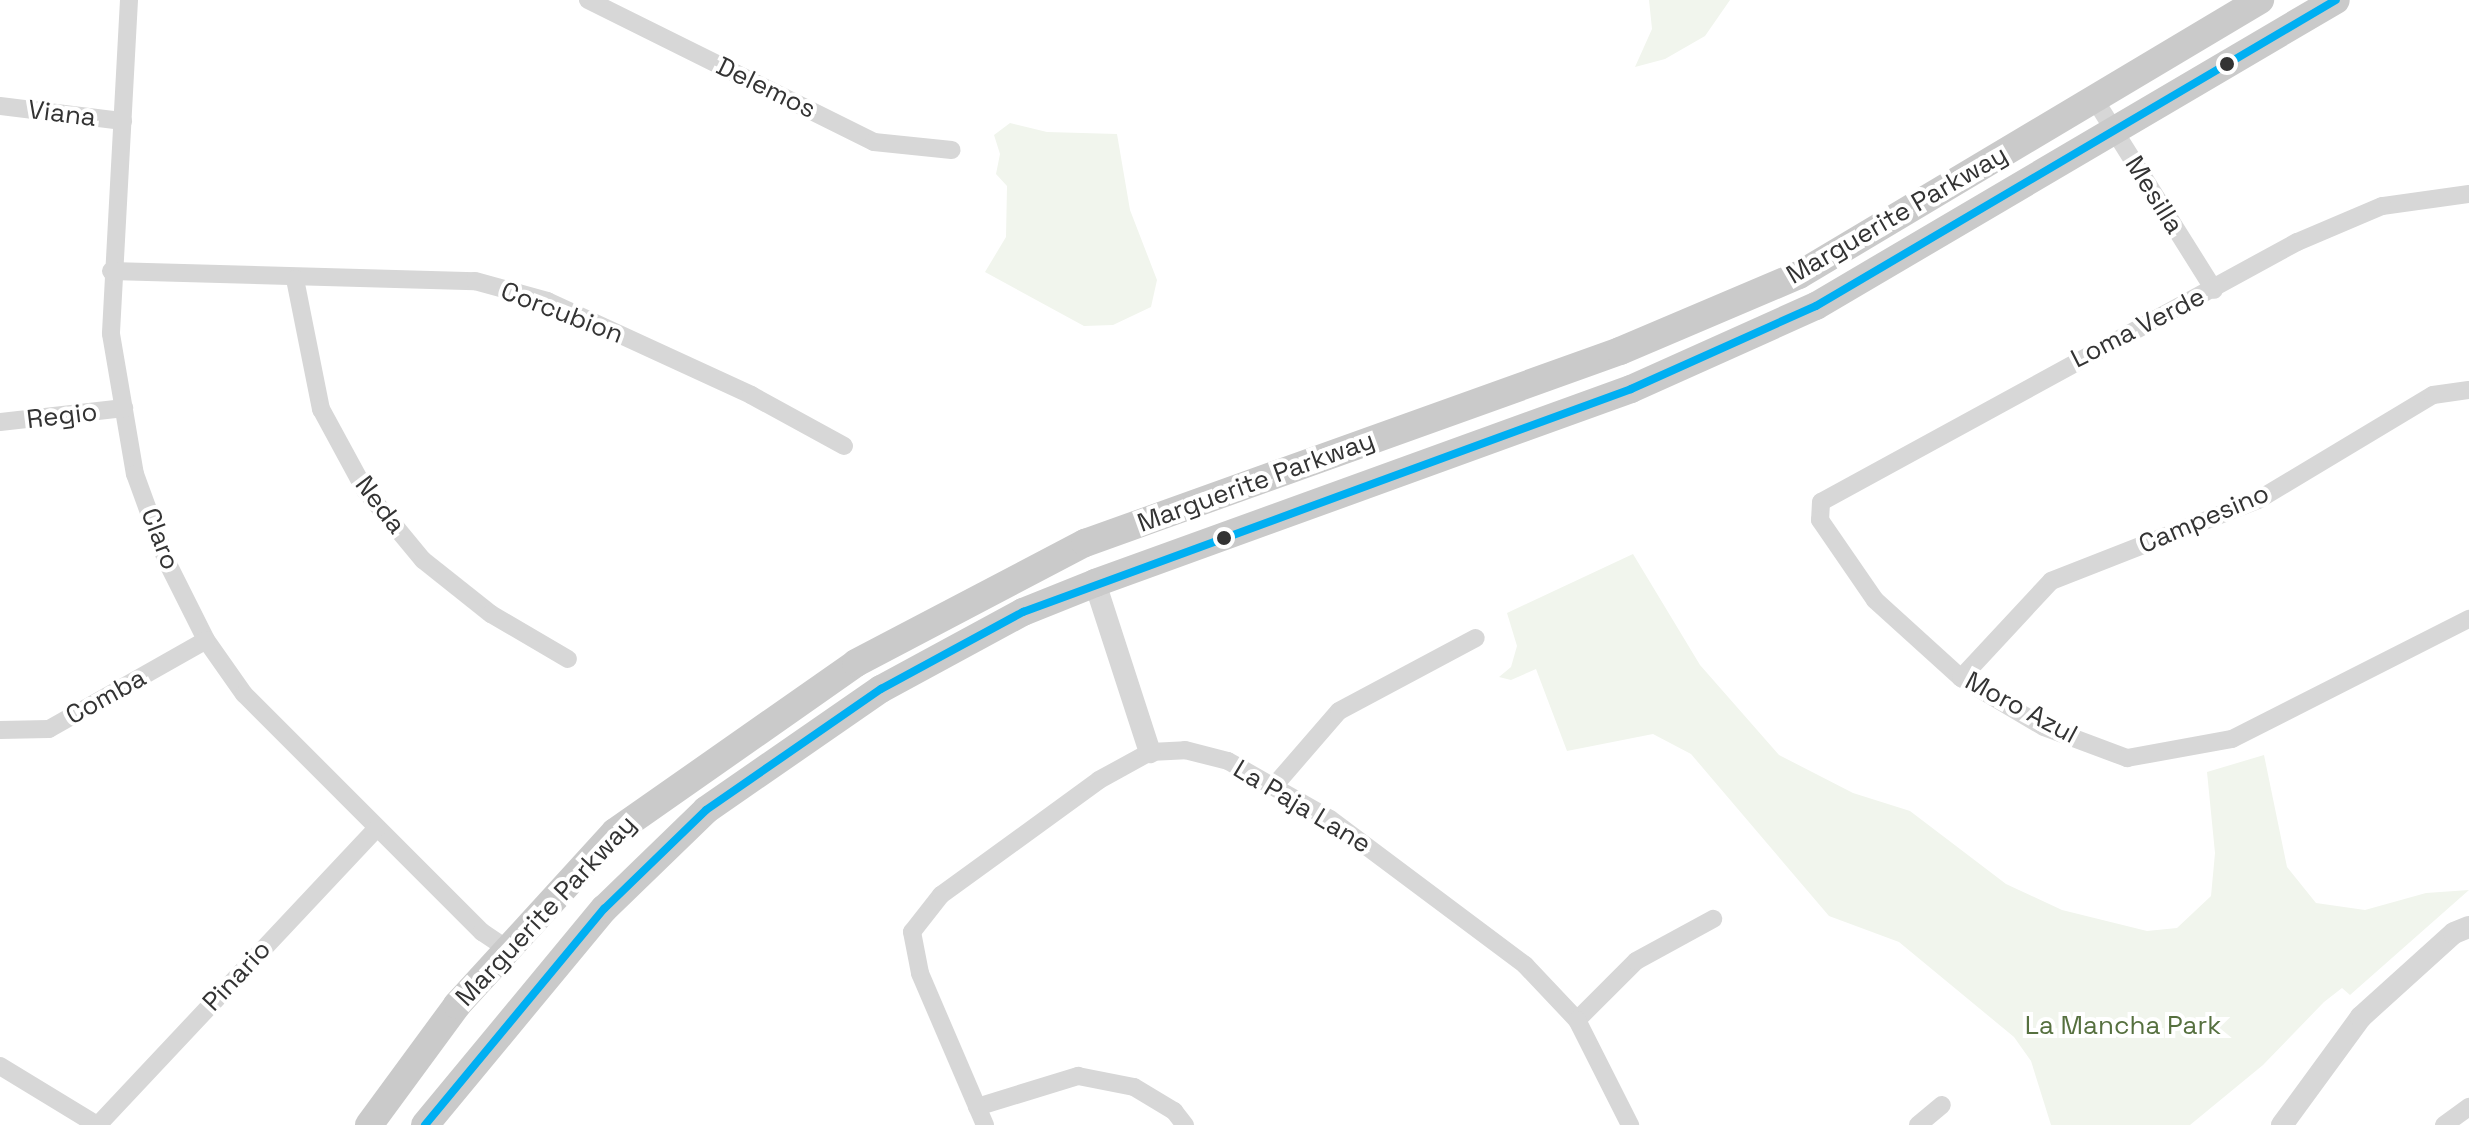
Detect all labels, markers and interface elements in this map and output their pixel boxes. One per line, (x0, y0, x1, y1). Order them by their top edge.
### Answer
street label: Delemos (711, 51, 821, 125)
unlabelled marker (2219, 56, 2235, 72)
street label: Viana (26, 94, 98, 134)
street label: Marguerite Parkway (1781, 139, 2013, 291)
street label: Mesilla (2118, 150, 2190, 240)
street label: Corcubion (496, 275, 628, 351)
street label: Loma Verde (2066, 281, 2210, 375)
street label: Regio (25, 396, 99, 436)
street label: Marguerite Parkway (1133, 425, 1379, 539)
street label: Neda (348, 470, 412, 540)
street label: Campesino (2134, 478, 2274, 560)
street label: Claro (134, 504, 186, 574)
unlabelled marker (1216, 530, 1232, 546)
street label: Comba (60, 662, 152, 732)
street label: Moro Azul (1959, 665, 2083, 751)
street label: La Paja Lane (1228, 754, 1376, 860)
street label: Marguerite Parkway (449, 809, 643, 1013)
street label: Pinario (197, 934, 277, 1018)
park label: La Mancha Park (2025, 1010, 2221, 1042)

